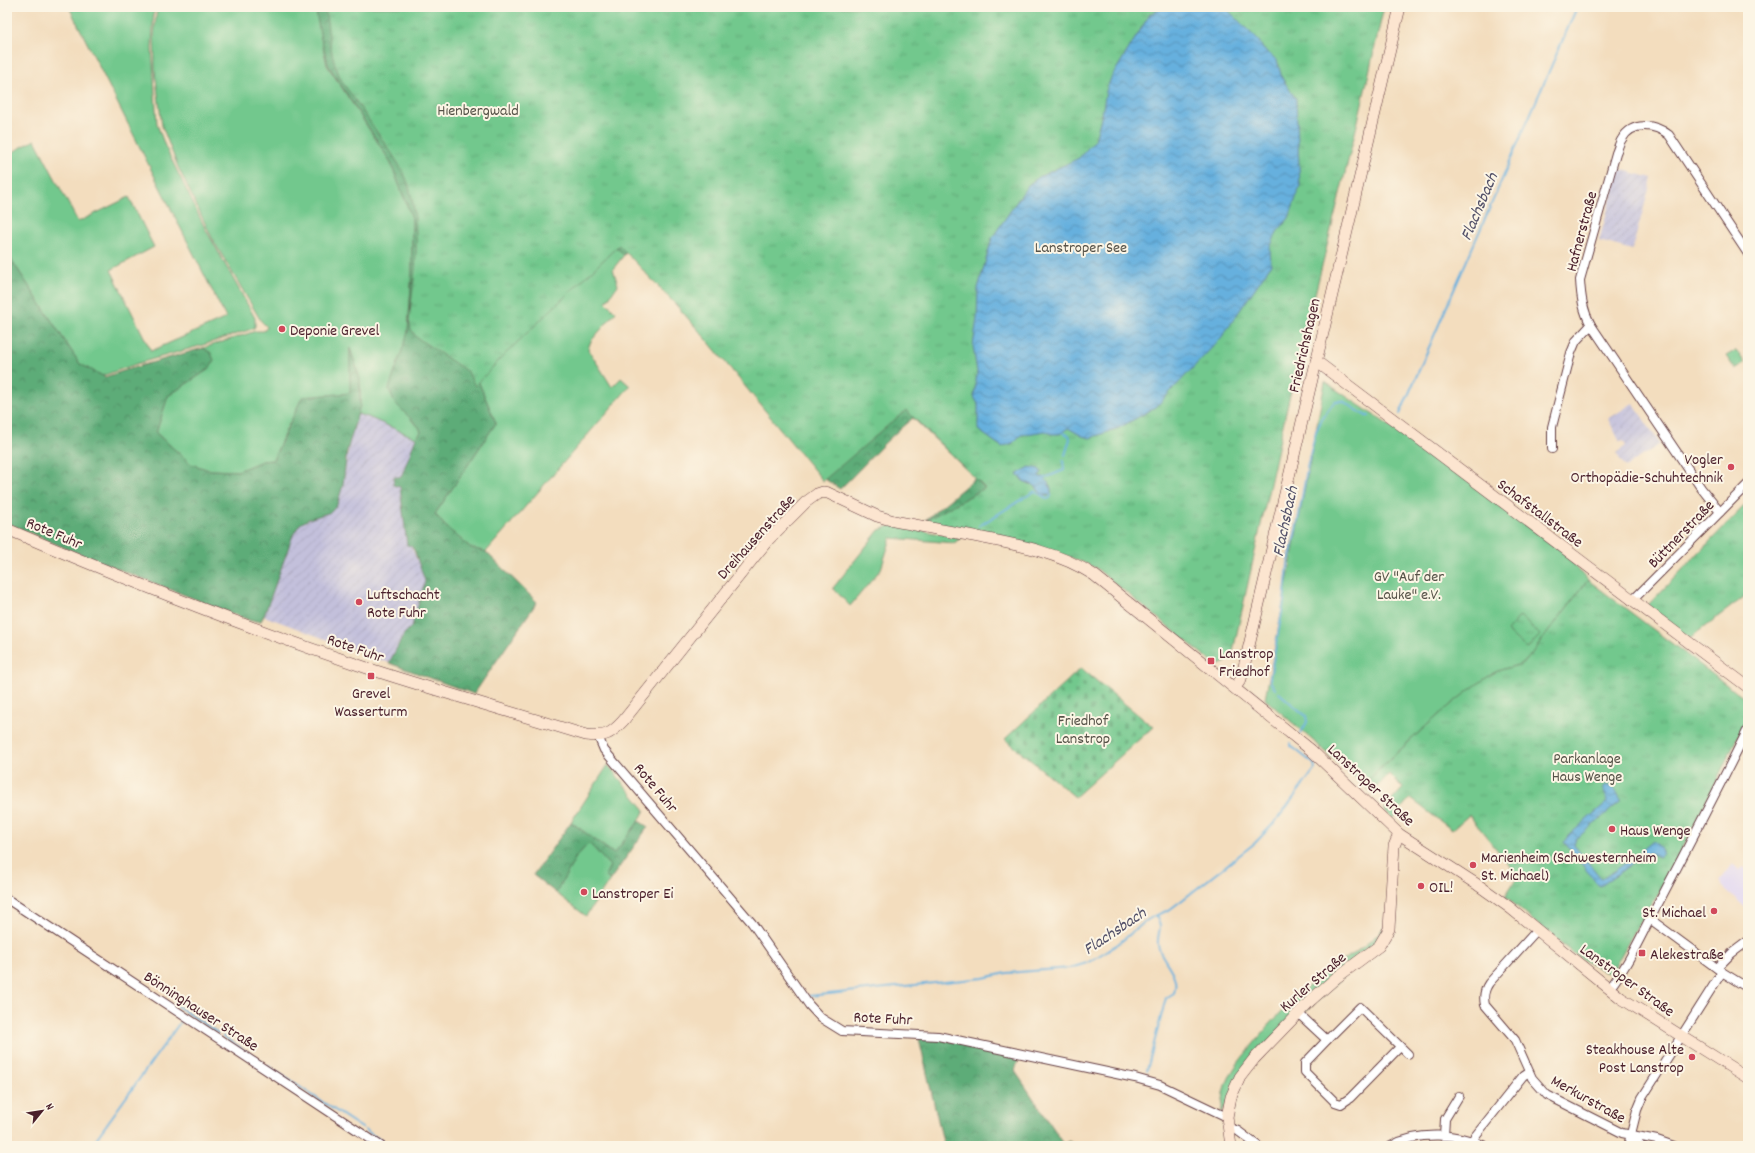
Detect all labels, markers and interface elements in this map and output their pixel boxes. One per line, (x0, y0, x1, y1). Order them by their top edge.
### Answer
park label: Hienbergwald (437, 100, 519, 123)
water label: Flachsbach (1456, 169, 1506, 245)
street label: Hafnerstraße (1561, 189, 1604, 274)
park label: Lanstroper See (1035, 237, 1127, 260)
street label: Friedrichshagen (1283, 296, 1327, 395)
place label: Deponie Grevel (290, 320, 380, 343)
marker: Deponie Grevel (277, 324, 287, 334)
place label: Vogler Orthopädie-Schuhtechnik (1571, 449, 1723, 490)
marker: Vogler Orthopädie-Schuhtechnik (1726, 462, 1736, 472)
street label: Schafstallstraße (1492, 474, 1587, 554)
water label: Flachsbach (1268, 483, 1306, 559)
street label: Dreihausenstraße (712, 490, 801, 585)
street label: Büttnerstraße (1643, 495, 1720, 574)
street label: Rote Fuhr (22, 512, 86, 556)
park label: GV "Auf der Lauke" e.V. (1374, 566, 1444, 607)
place label: Luftschacht Rote Fuhr (367, 584, 440, 625)
marker: Luftschacht Rote Fuhr (354, 597, 364, 607)
street label: Rote Fuhr (324, 629, 387, 670)
place label: Lanstrop Friedhof (1219, 643, 1274, 684)
marker: Lanstrop Friedhof (1206, 656, 1216, 666)
marker: Grevel Wasserturm (366, 671, 376, 681)
place label: Grevel Wasserturm (335, 683, 407, 724)
park label: Friedhof Lanstrop (1056, 710, 1110, 751)
street label: Lanstroper Straße (1321, 739, 1419, 833)
park label: Parkanlage Haus Wenge (1552, 748, 1622, 789)
street label: Rote Fuhr (627, 759, 683, 819)
place label: Haus Wenge (1620, 820, 1691, 843)
marker: Haus Wenge (1607, 824, 1617, 834)
place label: Marienheim (Schwesternheim St. Michael) (1481, 847, 1657, 888)
marker: Marienheim (Schwesternheim St. Michael) (1468, 860, 1478, 870)
place label: OIL! (1429, 877, 1453, 900)
marker: OIL! (1416, 881, 1426, 891)
place label: Lanstroper Ei (592, 883, 673, 906)
marker: Lanstroper Ei (579, 887, 589, 897)
water label: Flachsbach (1079, 902, 1153, 962)
place label: St. Michael (1642, 902, 1706, 925)
marker: St. Michael (1709, 906, 1719, 916)
street label: Lanstroper Straße (1574, 939, 1679, 1023)
place label: Alekestraße (1650, 944, 1724, 967)
street label: Kurler Straße (1275, 947, 1352, 1018)
marker: Alekestraße (1637, 948, 1647, 958)
street label: Bönninghauser Straße (139, 966, 263, 1058)
street label: Rote Fuhr (853, 1006, 913, 1033)
place label: Steakhouse Alte Post Lanstrop (1586, 1039, 1684, 1080)
marker: Steakhouse Alte Post Lanstrop (1687, 1052, 1697, 1062)
street label: Merkurstraße (1546, 1070, 1629, 1130)
north arrow (22, 1091, 62, 1131)
text: N (41, 1101, 57, 1114)

